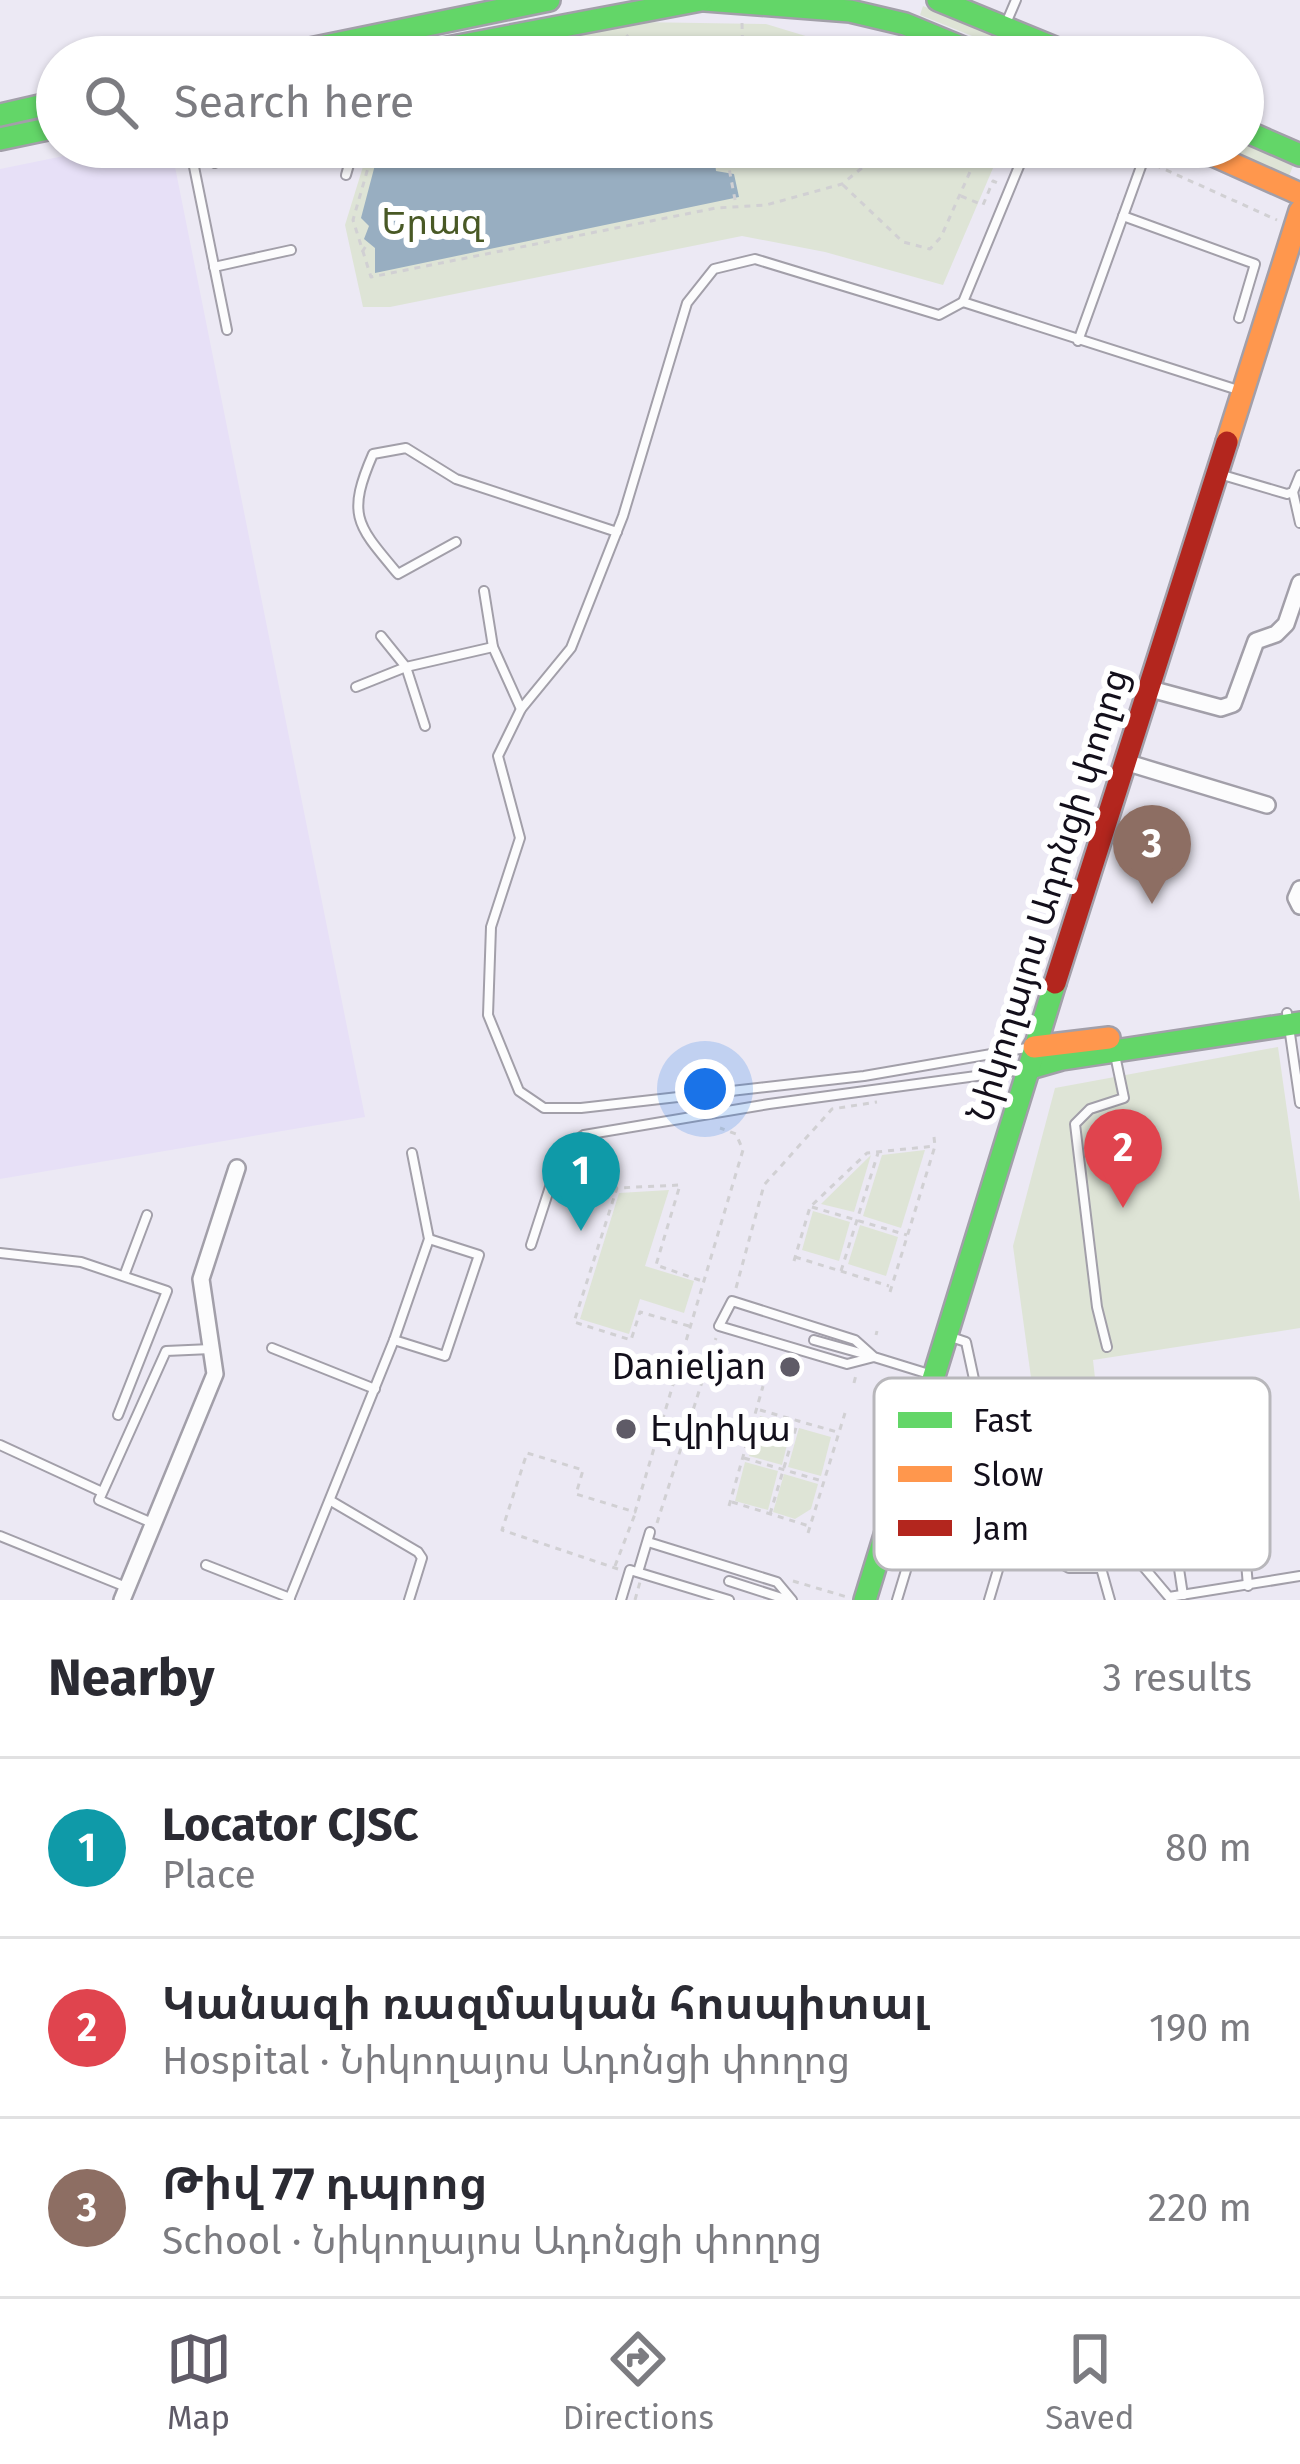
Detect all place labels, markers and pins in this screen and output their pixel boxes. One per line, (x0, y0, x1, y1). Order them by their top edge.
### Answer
pin: 3 (1113, 805, 1191, 904)
pin: 2 (1084, 1109, 1162, 1208)
pin: 1 (542, 1132, 620, 1231)
place label: Danieljan (611, 1345, 766, 1389)
marker: Danieljan (777, 1354, 803, 1380)
place label: Էվրիկա (650, 1407, 791, 1451)
marker: Էվրիկա (613, 1416, 639, 1442)

